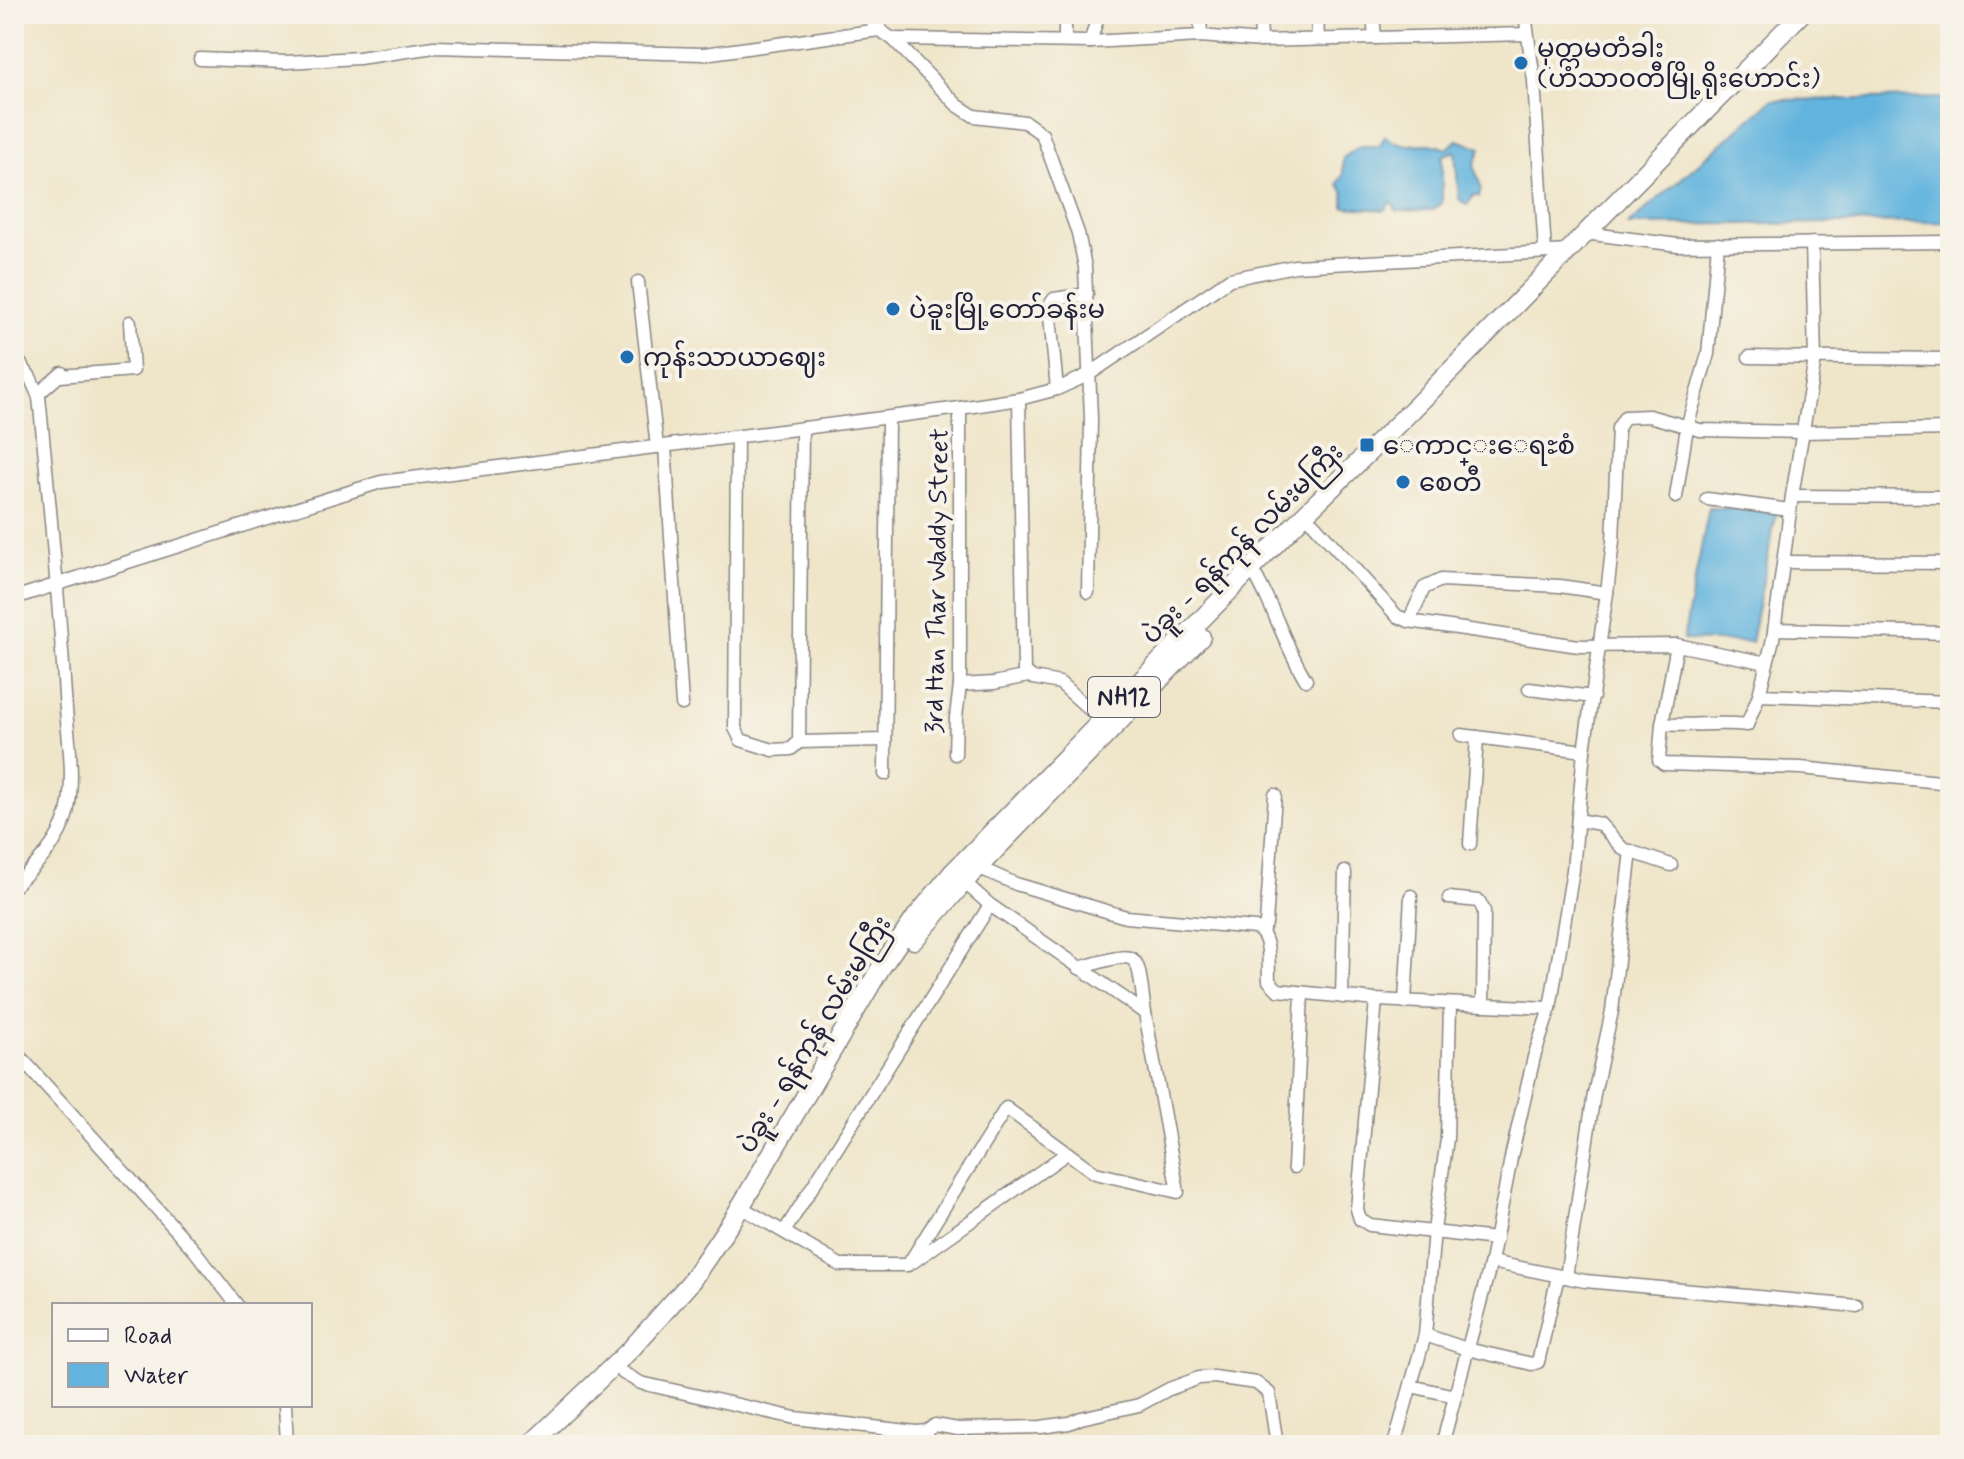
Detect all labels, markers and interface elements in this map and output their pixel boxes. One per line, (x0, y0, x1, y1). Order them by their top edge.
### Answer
place label: မုတ္တမတံခါး (ဟံသာဝတီမြို့ရိုးဟောင်း) (1537, 31, 1820, 99)
marker: မုတ္တမတံခါး (ဟံသာဝတီမြို့ရိုးဟောင်း) (1512, 54, 1530, 72)
place label: ပဲခူးမြို့တော်ခန်းမ (909, 292, 1105, 330)
marker: ပဲခူးမြို့တော်ခန်းမ (884, 300, 902, 318)
place label: ကုန်းသာယာဈေး (643, 340, 826, 378)
marker: ကုန်းသာယာဈေး (618, 348, 636, 366)
street label: 3rd Han Thar Waddy Street (918, 428, 958, 734)
place label: ေကာင္းေရႊစံ (1383, 430, 1575, 466)
street label: ပဲခူး - ရန်ကုန် လမ်းမကြီး (1134, 435, 1353, 654)
marker: ေကာင္းေရႊစံ (1358, 436, 1376, 454)
place label: စေတီ (1419, 465, 1482, 501)
marker: စေတီ (1394, 473, 1412, 491)
road number: NH12 (1088, 677, 1160, 717)
street label: ပဲခူး - ရန်ကုန် လမ်းမကြီး (730, 909, 902, 1161)
legend (52, 1303, 312, 1407)
text: Road (124, 1321, 172, 1352)
text: Water (124, 1361, 189, 1392)

